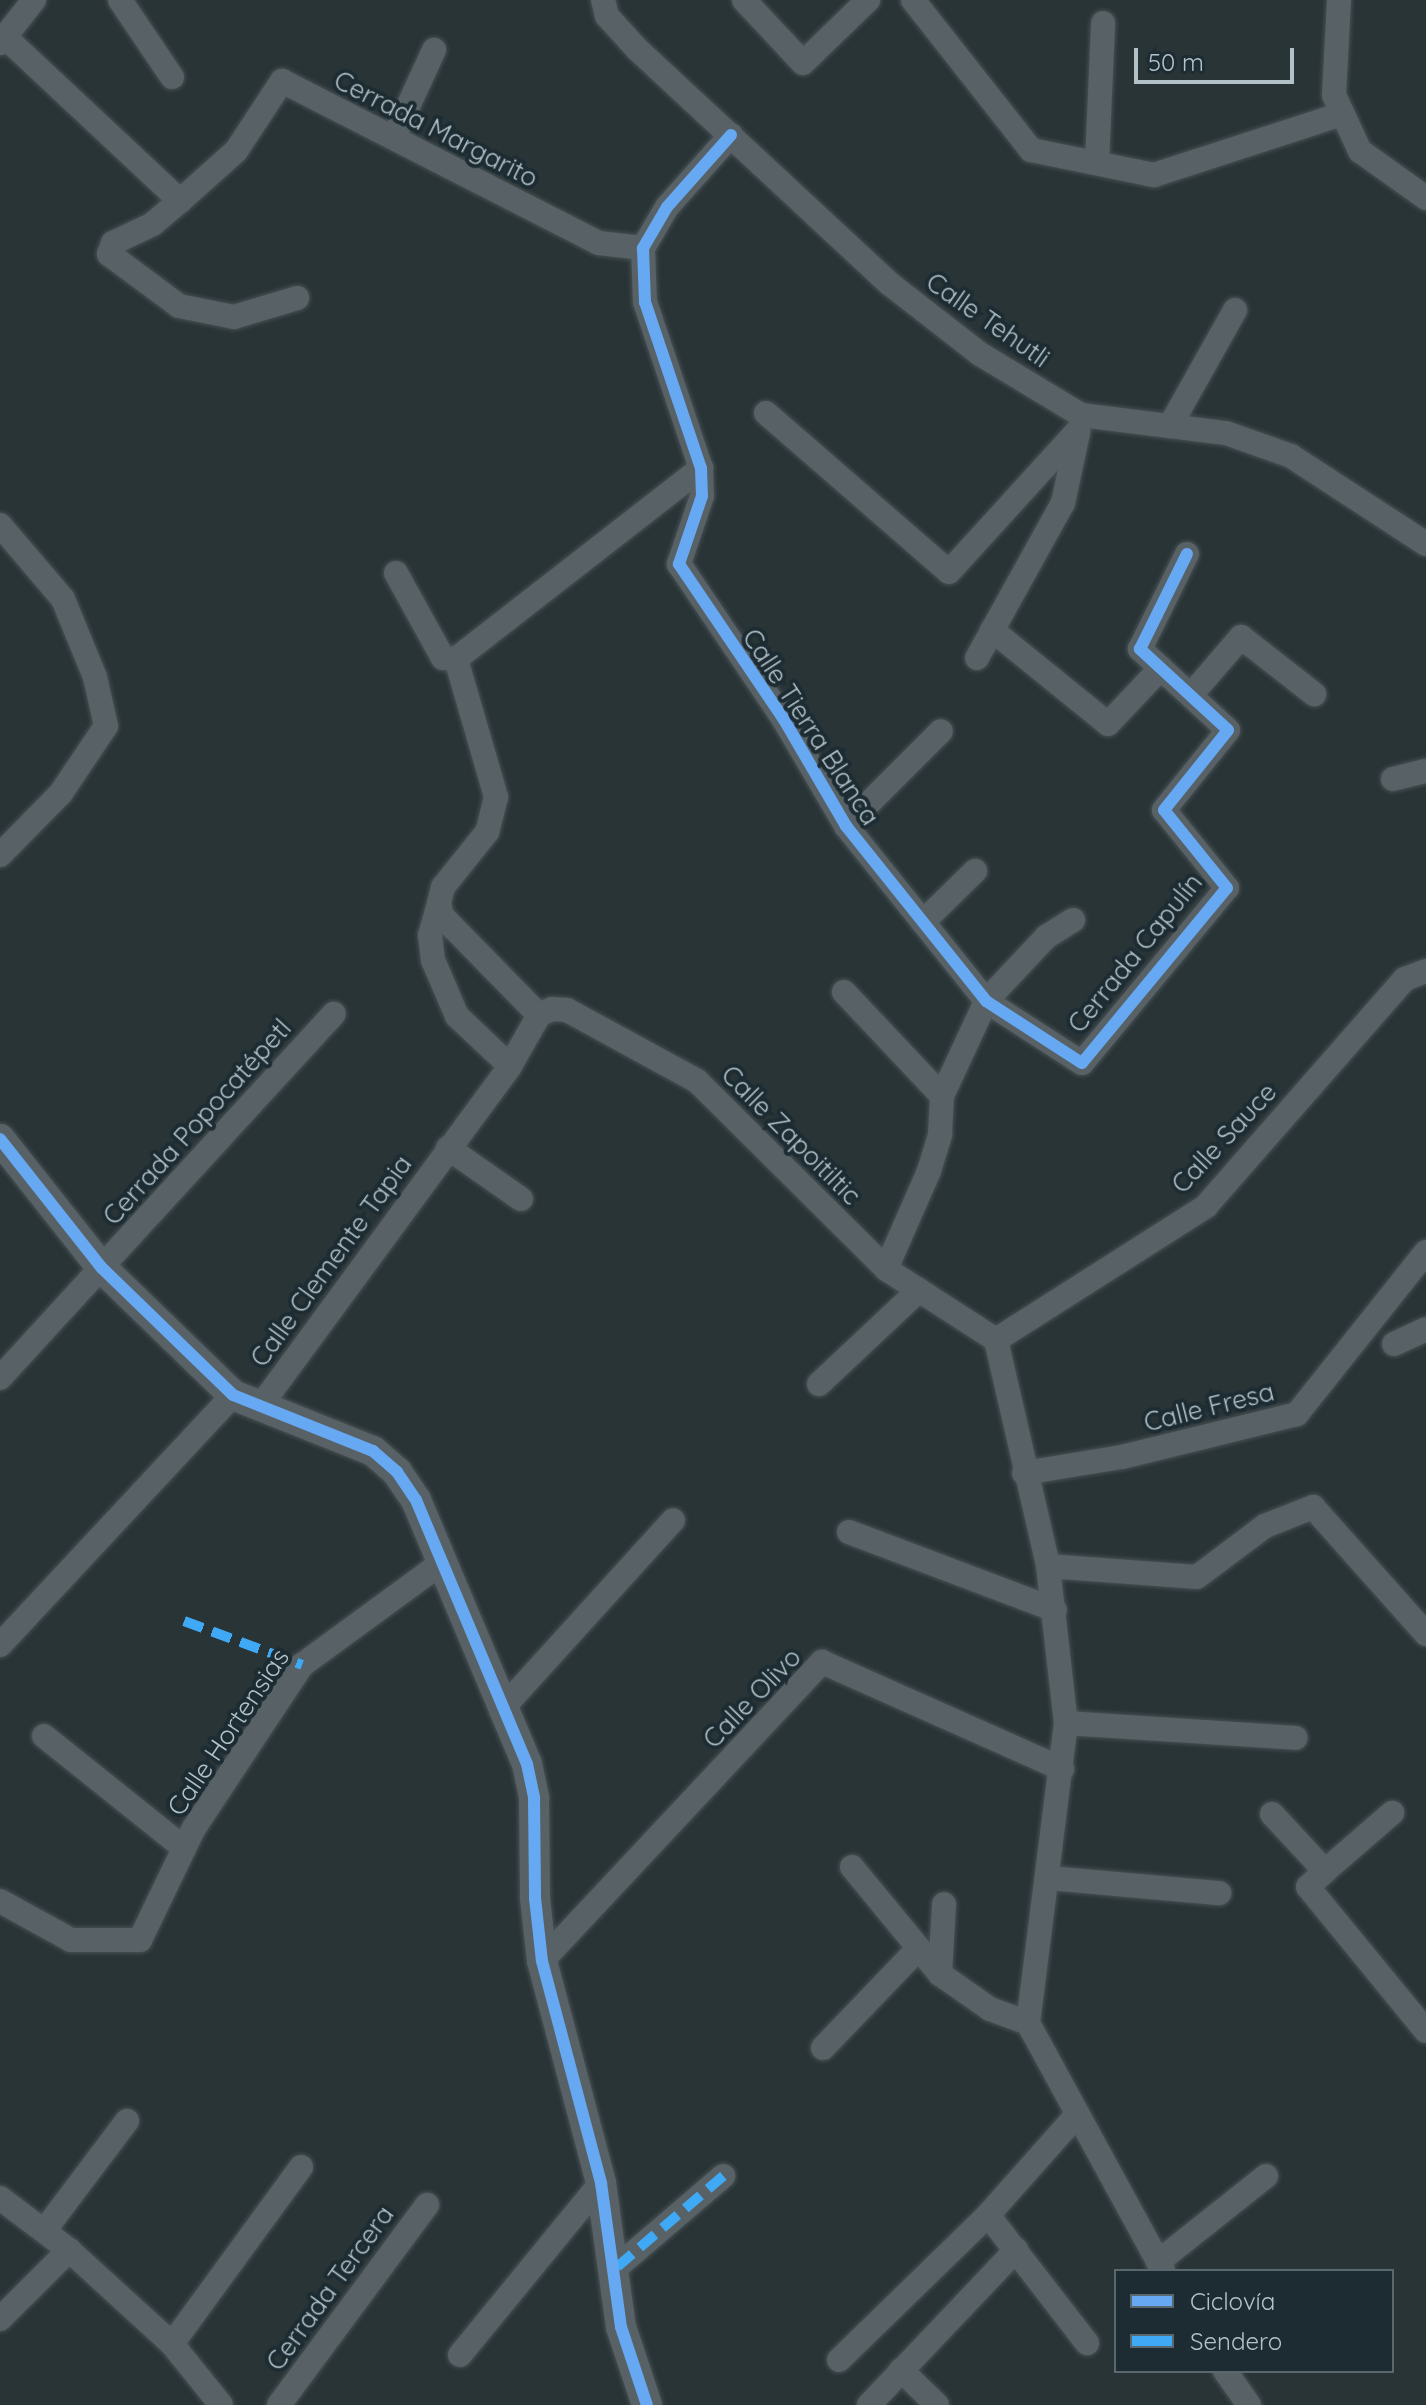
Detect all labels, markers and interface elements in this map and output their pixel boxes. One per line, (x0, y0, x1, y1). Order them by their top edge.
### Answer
scale bar (1138, 32, 1298, 82)
text: 50 m (1148, 47, 1204, 77)
street label: Cerrada Margarito (329, 64, 543, 194)
street label: Calle Tehutli (920, 266, 1056, 374)
street label: Calle Tierra Blanca (736, 623, 886, 831)
street label: Cerrada Capulín (1061, 867, 1209, 1039)
street label: Cerrada Popocatépetl (96, 1013, 298, 1231)
street label: Calle Zapoitiltic (715, 1059, 867, 1211)
street label: Calle Sauce (1165, 1076, 1283, 1200)
street label: Calle Clemente Tapia (244, 1149, 418, 1373)
street label: Calle Fresa (1141, 1376, 1277, 1438)
street label: Calle Olivo (697, 1641, 807, 1755)
street label: Calle Hortensias (161, 1643, 295, 1821)
street label: Cerrada Tercera (260, 2200, 400, 2376)
legend (1114, 2269, 1394, 2373)
text: Ciclovía (1190, 2286, 1275, 2316)
text: Sendero (1190, 2326, 1282, 2356)

